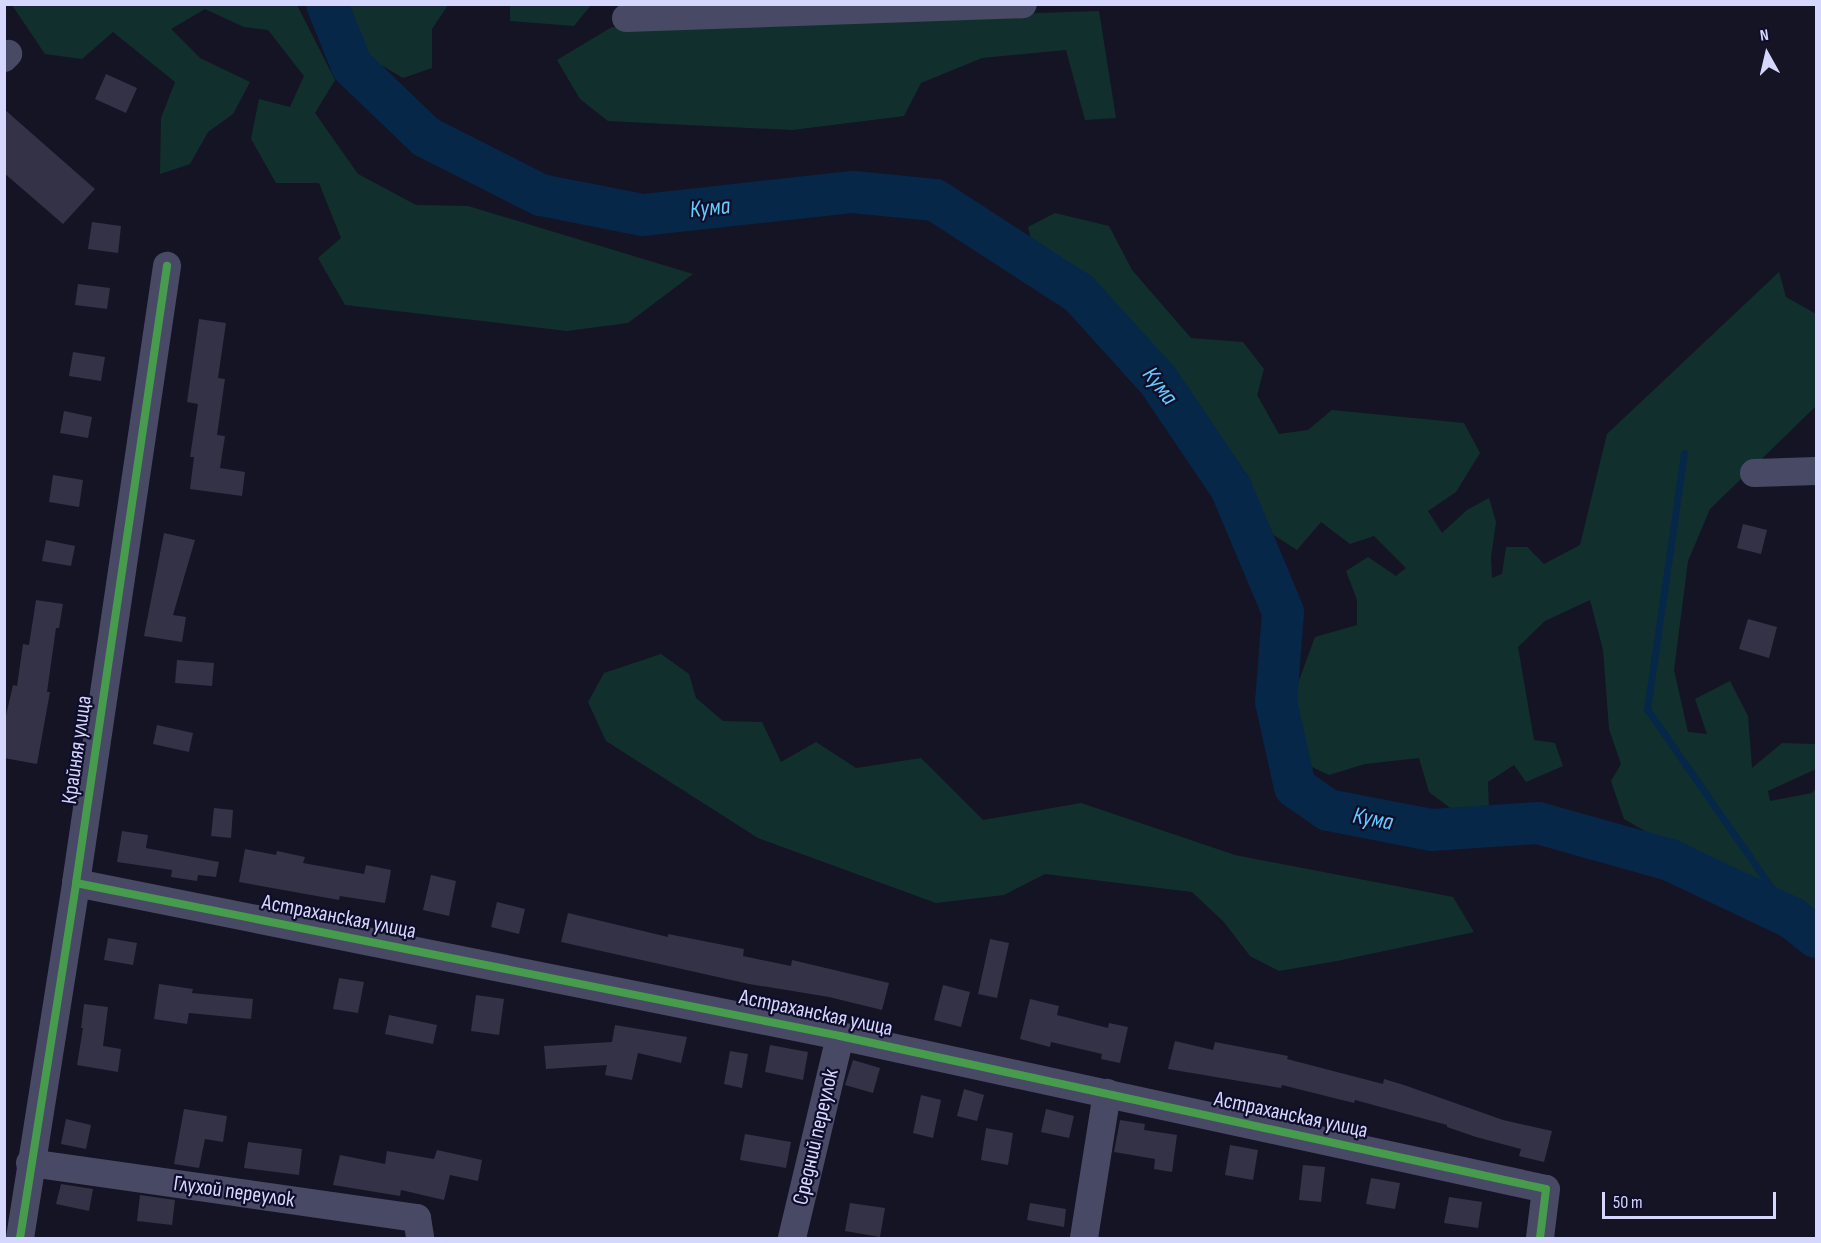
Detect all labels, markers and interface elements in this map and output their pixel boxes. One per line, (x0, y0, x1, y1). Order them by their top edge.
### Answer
north arrow (1737, 24, 1797, 84)
text: N (1759, 26, 1770, 46)
water label: Кума (688, 192, 732, 224)
water label: Кума (1136, 361, 1184, 411)
street label: Крайняя улица (56, 694, 98, 806)
water label: Кума (1350, 801, 1396, 837)
street label: Астраханская улица (260, 889, 418, 945)
street label: Астраханская улица (737, 984, 895, 1042)
street label: Средний переулок (788, 1067, 844, 1207)
street label: Астраханская улица (1212, 1086, 1370, 1144)
street label: Глухой переулок (172, 1170, 296, 1214)
scale bar (1605, 1180, 1779, 1218)
text: 50 m (1613, 1192, 1643, 1213)

